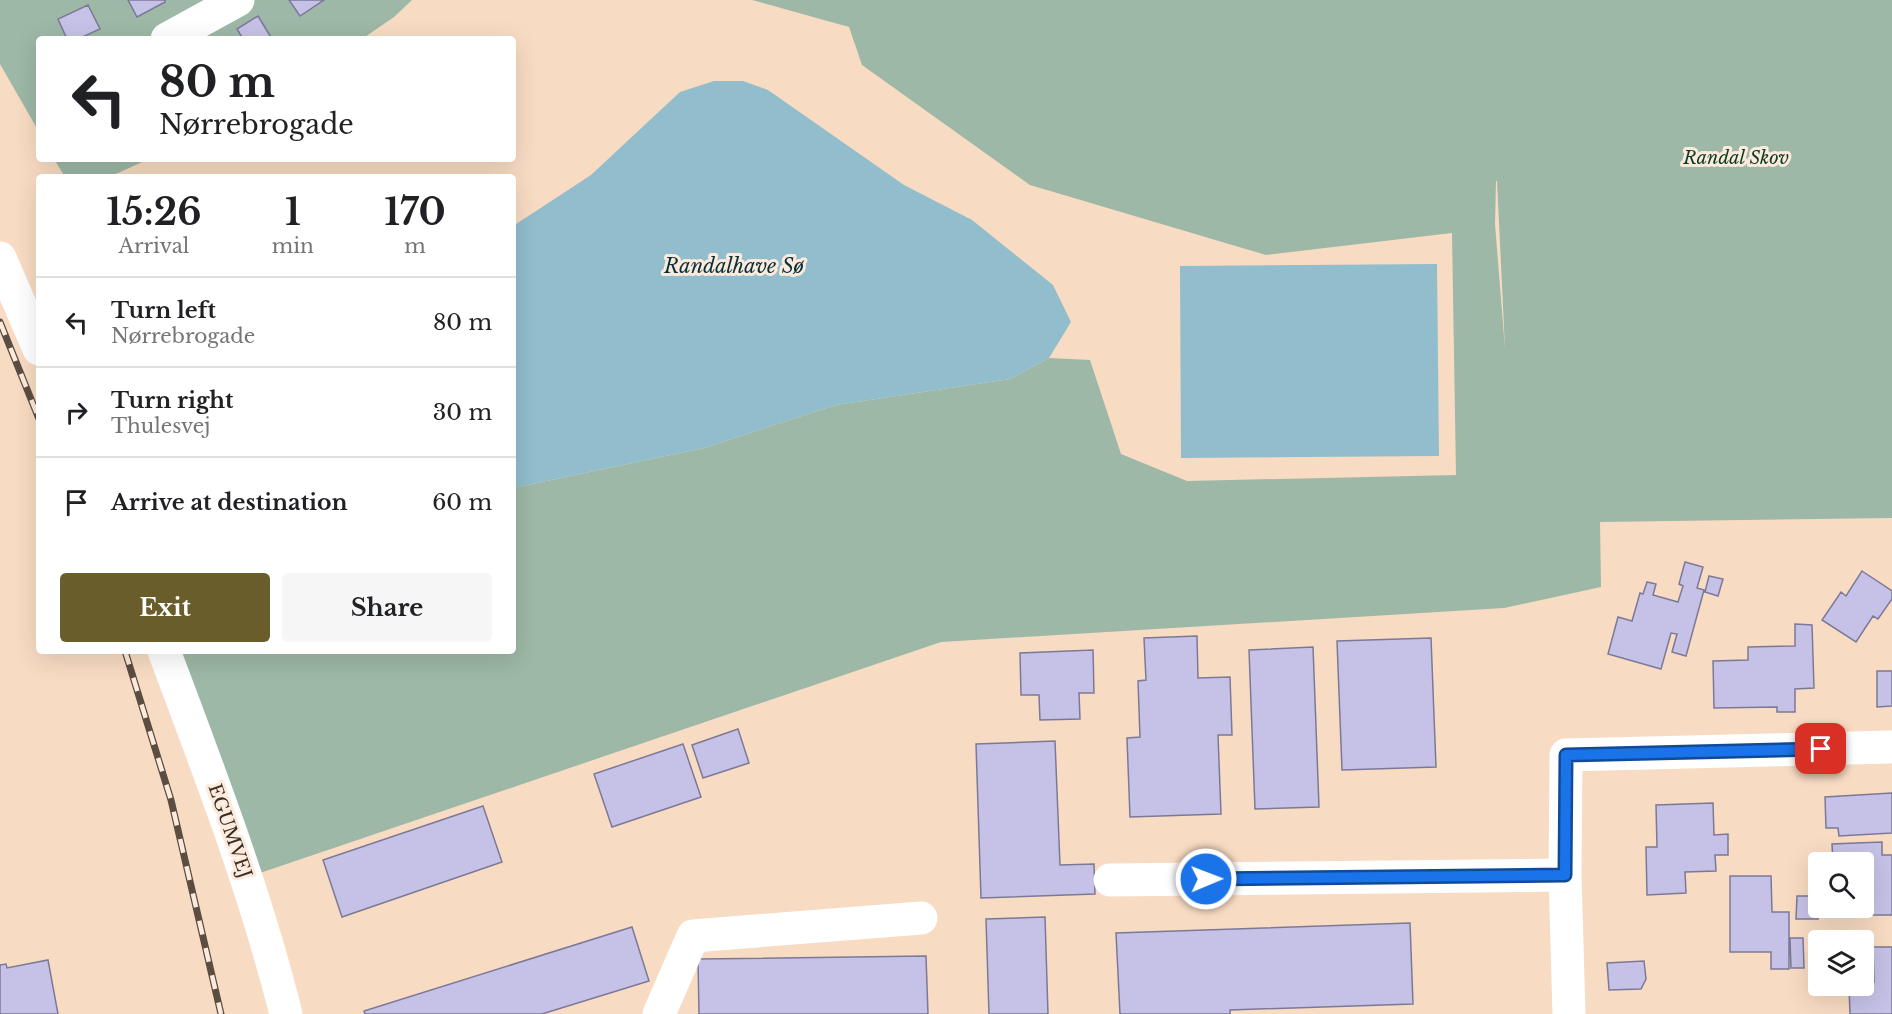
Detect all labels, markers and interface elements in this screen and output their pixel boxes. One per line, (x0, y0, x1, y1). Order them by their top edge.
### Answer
text: 80 m (159, 56, 275, 108)
icon: left (60, 60, 138, 138)
text: Nørrebrogade (159, 108, 354, 141)
park label: Randal Skov (1682, 147, 1789, 169)
text: 15:26 (106, 190, 201, 235)
text: 1 (285, 190, 301, 235)
text: 170 (384, 190, 446, 235)
text: Arrival (118, 234, 189, 258)
text: min (272, 234, 314, 258)
text: m (404, 234, 426, 258)
water label: Randalhave Sø (663, 254, 804, 278)
text: Turn left (111, 297, 216, 324)
icon: left (60, 306, 93, 339)
text: 80 m (433, 309, 492, 336)
text: Nørrebrogade (111, 324, 255, 348)
text: Turn right (111, 387, 233, 414)
icon: right (60, 396, 93, 429)
text: 30 m (433, 399, 492, 426)
text: Thulesvej (111, 414, 210, 438)
icon: arrive (60, 486, 93, 519)
text: Arrive at destination (111, 489, 348, 516)
text: 60 m (432, 489, 492, 516)
button: Exit (60, 573, 270, 642)
button: Share (282, 573, 492, 642)
pin (1795, 723, 1846, 774)
icon: arrive (1804, 732, 1837, 765)
street label: EGUMVEJ (204, 781, 256, 881)
position arrow (1174, 847, 1238, 911)
map controls (1808, 852, 1874, 996)
button: search (1808, 852, 1874, 918)
button: layers (1808, 930, 1874, 996)

